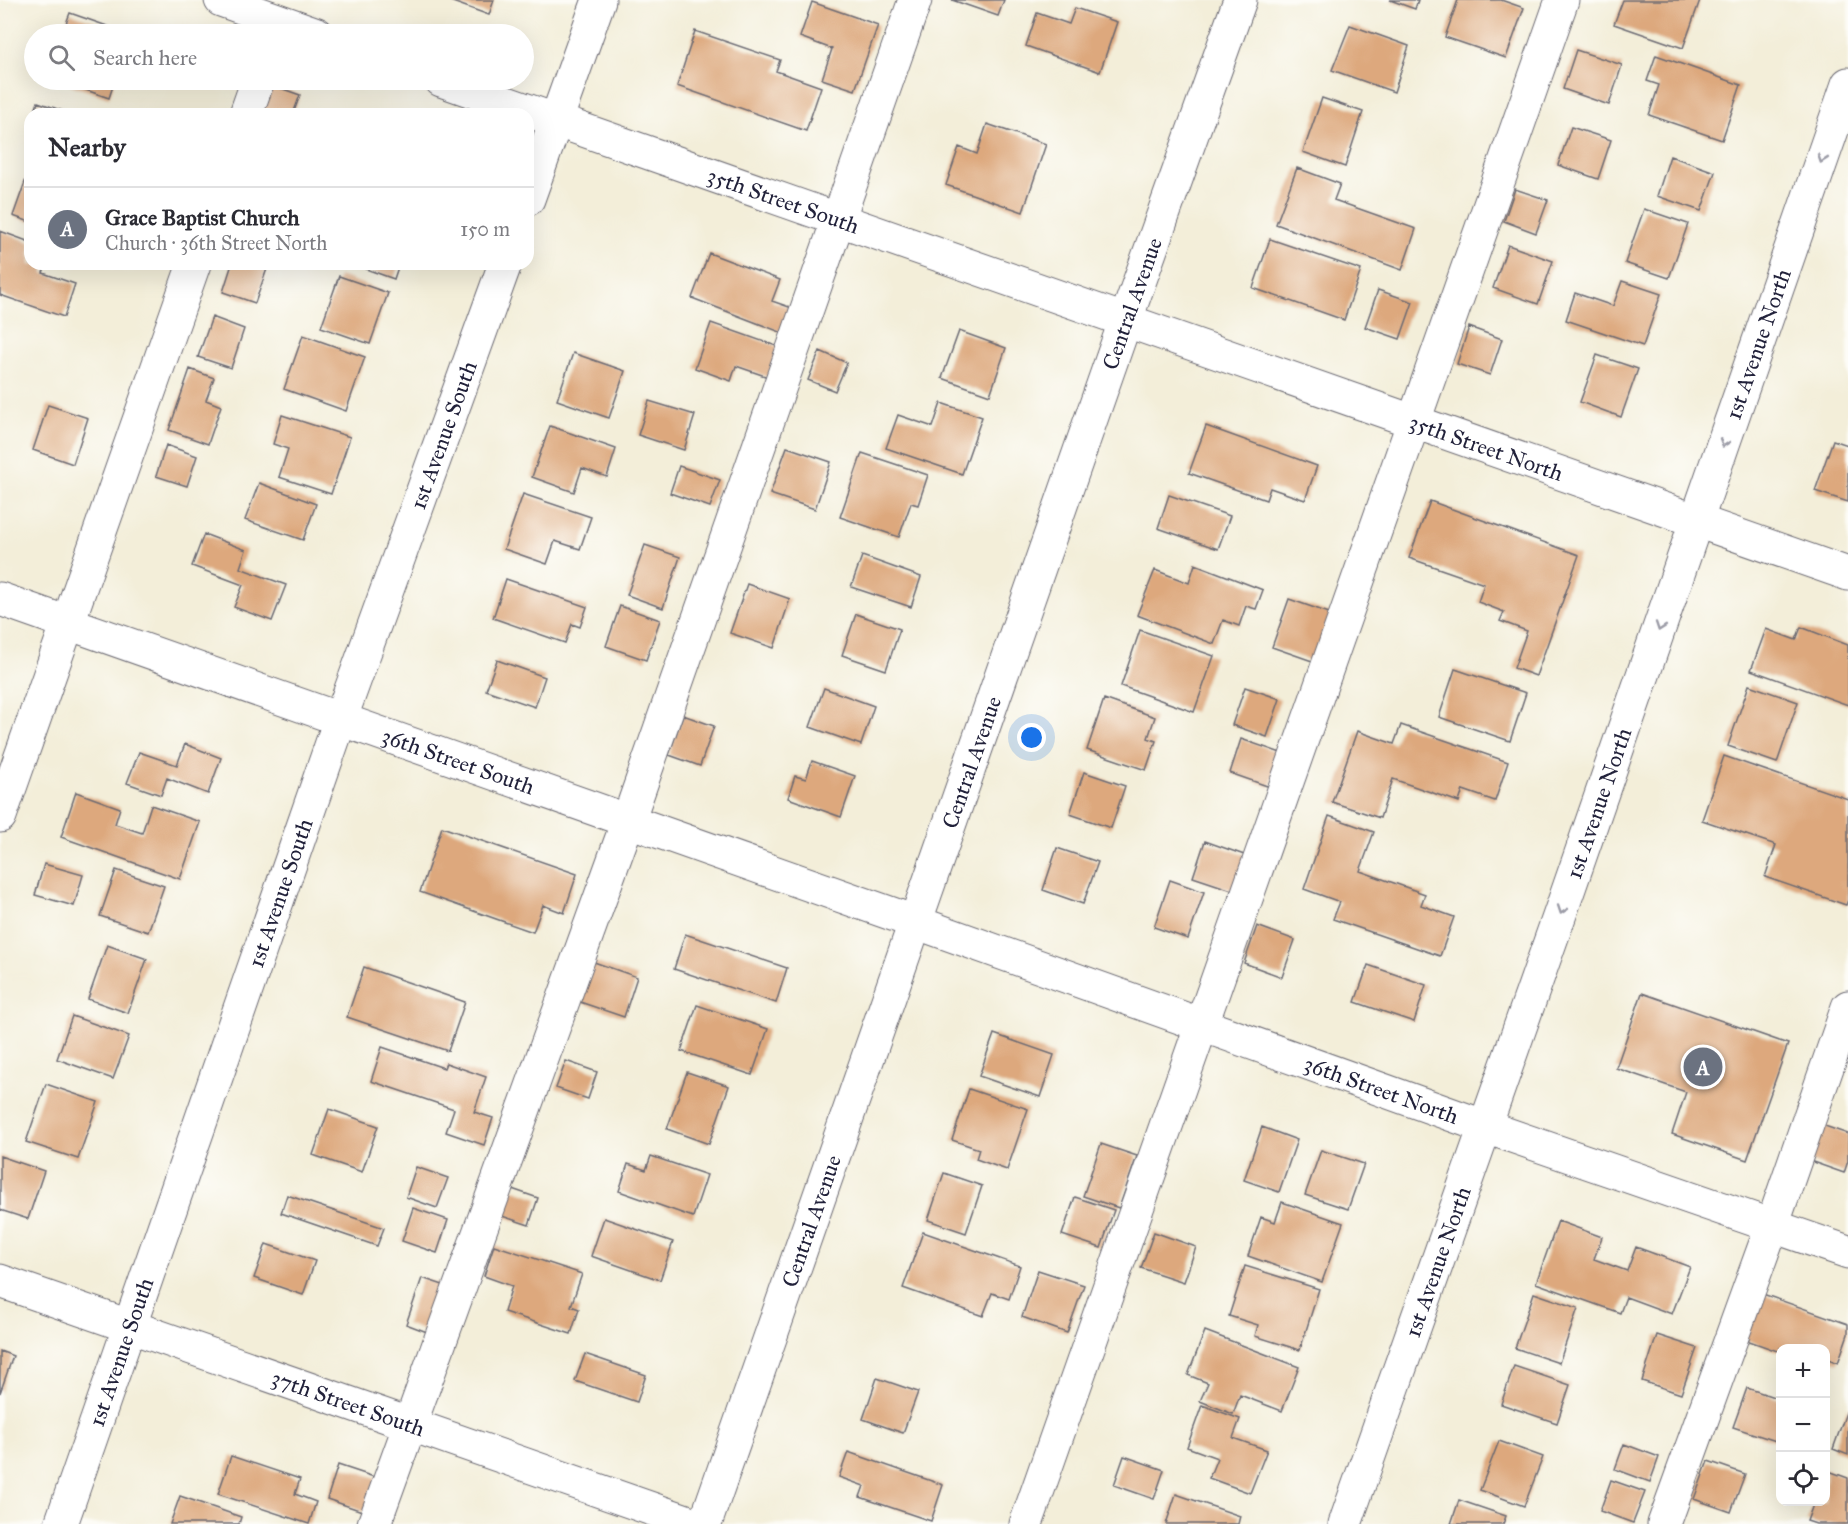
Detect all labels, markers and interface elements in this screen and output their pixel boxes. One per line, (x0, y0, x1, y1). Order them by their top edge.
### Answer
search box (24, 24, 534, 90)
icon: search (45, 41, 78, 74)
text: Search here (93, 44, 197, 71)
text: Nearby (48, 131, 126, 163)
one-way arrow (1817, 153, 1830, 164)
street label: 35th Street South (704, 161, 863, 239)
text: Grace Baptist Church (105, 204, 300, 231)
text: A (61, 217, 74, 241)
text: 150 m (460, 217, 510, 241)
text: Church · 36th Street North (105, 231, 327, 255)
street label: Central Avenue (1096, 234, 1168, 373)
street label: 1st Avenue North (1719, 265, 1796, 423)
street label: 1st Avenue South (404, 357, 482, 513)
street label: 35th Street North (1406, 408, 1567, 486)
one-way arrow (1719, 437, 1732, 448)
one-way arrow (1655, 621, 1668, 632)
street label: Central Avenue (936, 693, 1007, 832)
street label: 36th Street South (378, 721, 538, 800)
your location (1017, 723, 1046, 752)
street label: 1st Avenue North (1560, 724, 1637, 882)
street label: 1st Avenue South (242, 815, 318, 971)
one-way arrow (1556, 904, 1569, 915)
pin: A (1684, 1044, 1722, 1090)
street label: 36th Street North (1301, 1049, 1462, 1130)
street label: Central Avenue (775, 1151, 846, 1291)
street label: 1st Avenue North (1398, 1183, 1476, 1341)
street label: 1st Avenue South (82, 1274, 159, 1430)
map controls (1776, 1344, 1830, 1506)
button: + (1776, 1344, 1830, 1398)
street label: 37th Street South (268, 1364, 429, 1442)
button: − (1776, 1398, 1830, 1452)
button: locate (1776, 1452, 1830, 1506)

